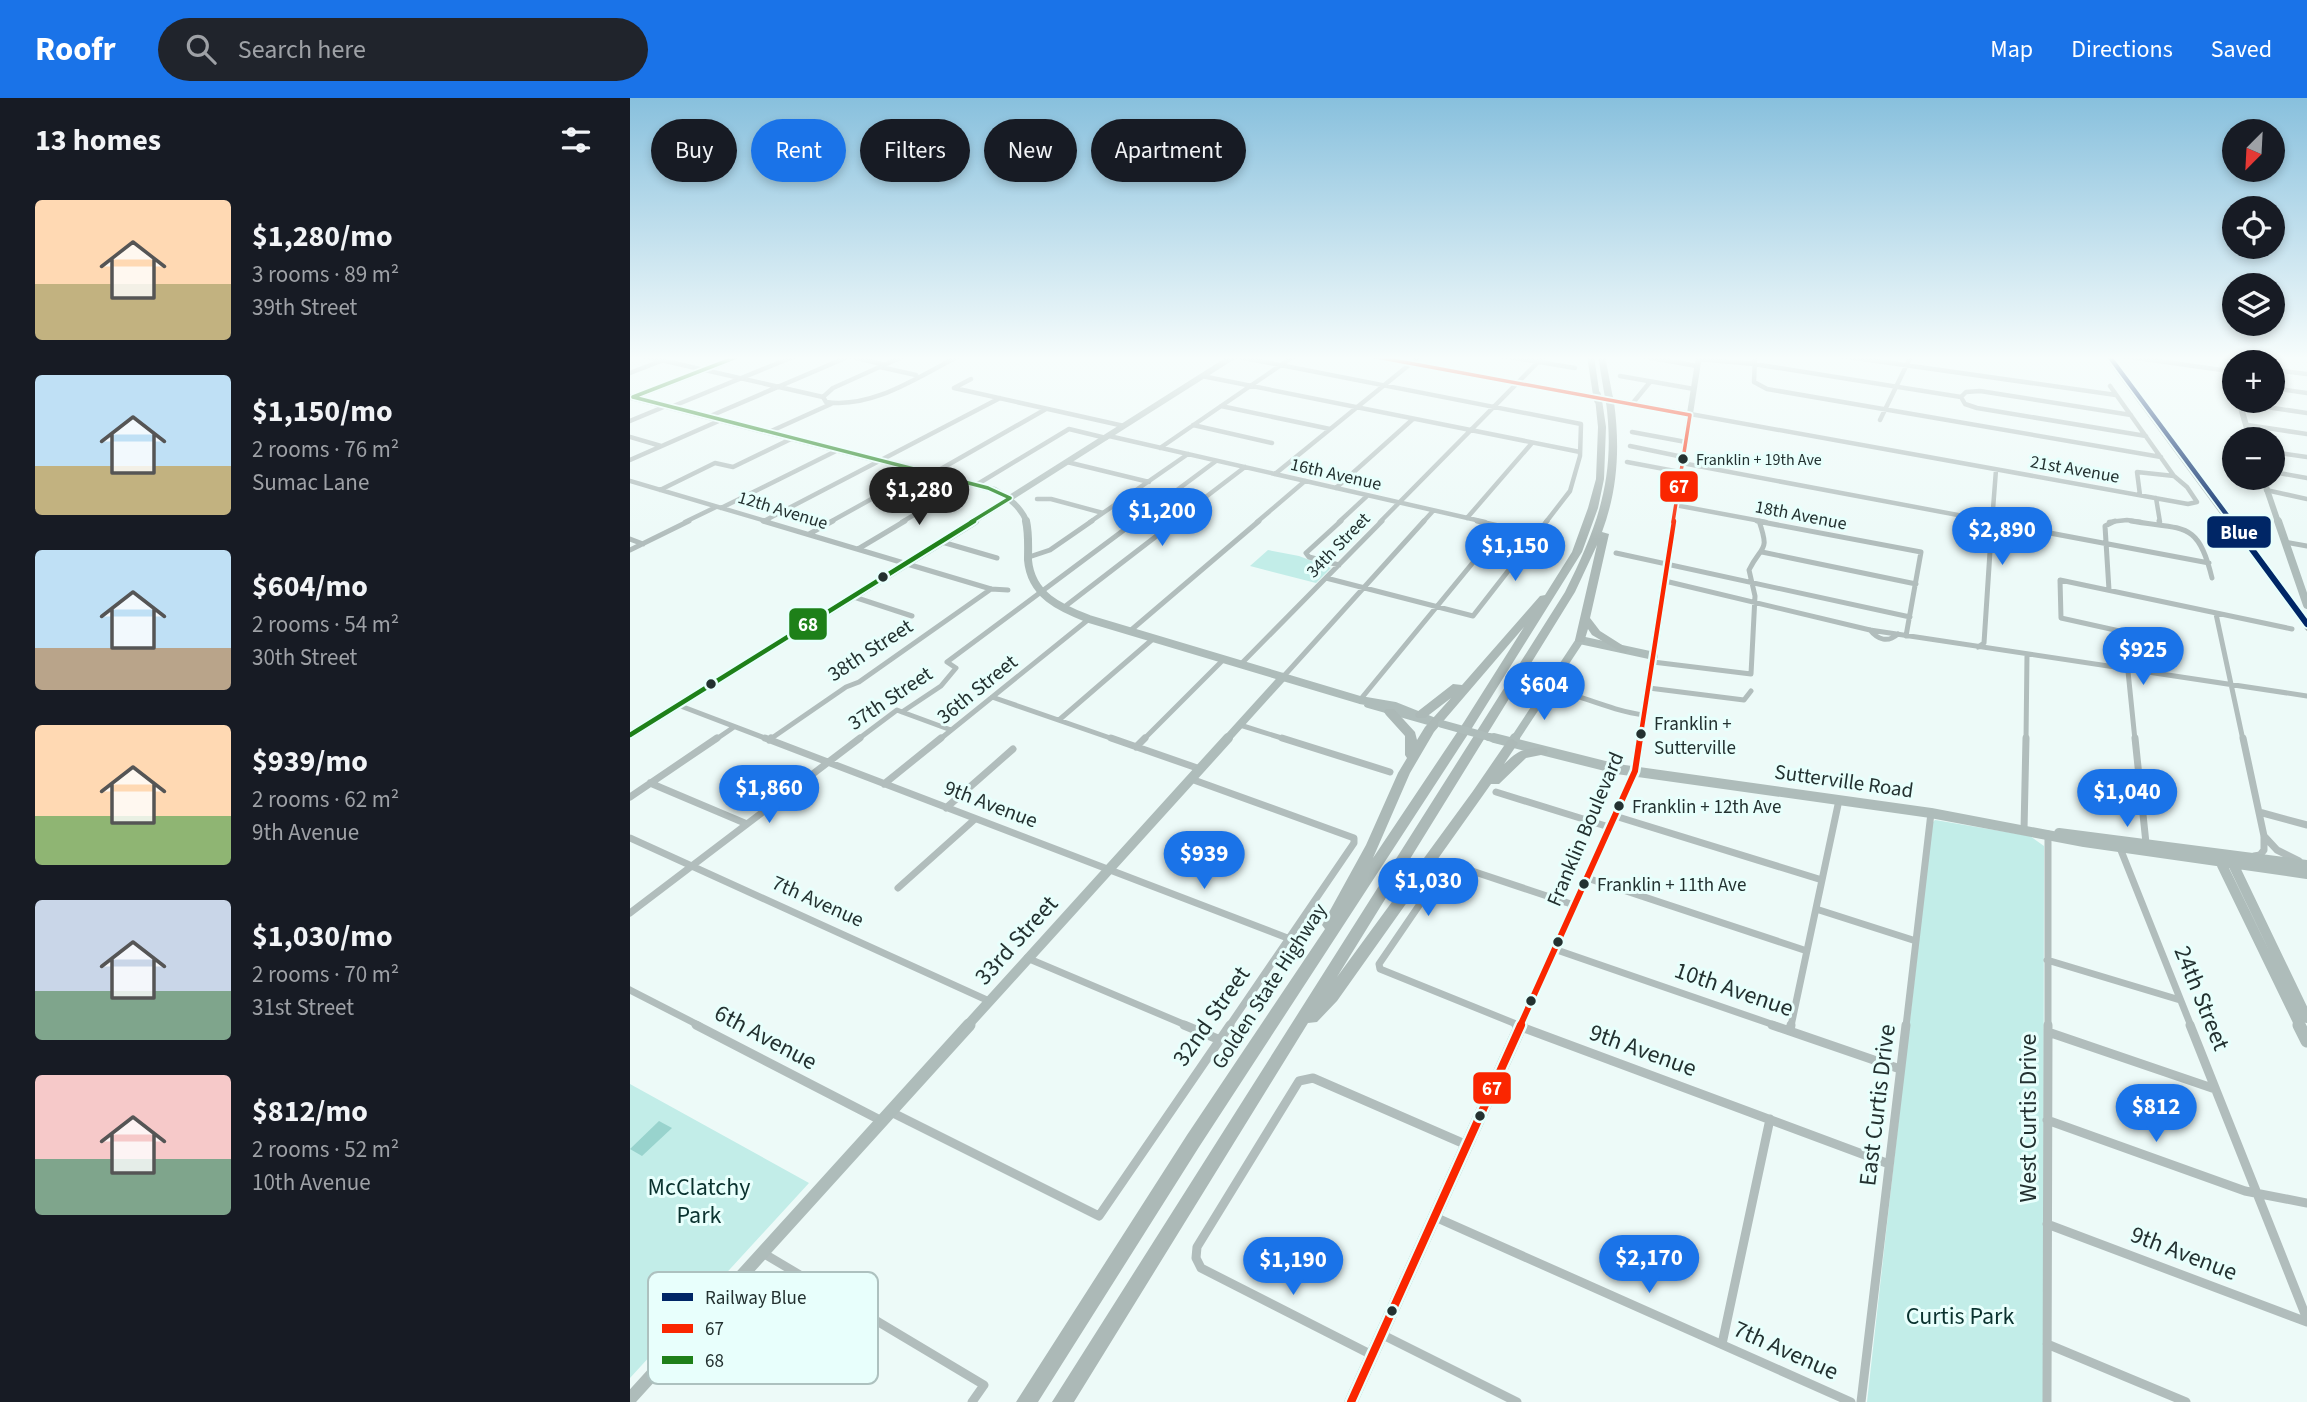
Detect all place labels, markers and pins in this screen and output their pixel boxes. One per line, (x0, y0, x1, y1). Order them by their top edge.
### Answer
place label: Franklin + 19th Ave (1696, 449, 1822, 471)
marker: Franklin + 19th Ave (1676, 452, 1690, 466)
pin: $1,280 (862, 468, 976, 527)
pin: $1,200 (1105, 489, 1219, 548)
pin: $2,890 (1945, 508, 2059, 567)
pin: $1,150 (1458, 524, 1572, 583)
unlabelled marker (876, 570, 890, 584)
pin: $925 (2102, 628, 2184, 687)
pin: $604 (1503, 662, 1585, 722)
unlabelled marker (704, 677, 718, 691)
place label: Franklin + Sutterville (1654, 711, 1736, 762)
marker: Franklin + Sutterville (1634, 727, 1648, 741)
pin: $1,860 (712, 766, 826, 825)
pin: $1,040 (2070, 770, 2184, 829)
place label: Franklin + 12th Ave (1632, 794, 1781, 821)
marker: Franklin + 12th Ave (1612, 799, 1626, 813)
pin: $939 (1163, 832, 1245, 891)
pin: $1,030 (1371, 858, 1485, 918)
place label: Franklin + 11th Ave (1597, 872, 1746, 899)
marker: Franklin + 11th Ave (1577, 877, 1591, 891)
unlabelled marker (1551, 935, 1565, 949)
unlabelled marker (1524, 994, 1538, 1008)
pin: $812 (2115, 1084, 2197, 1144)
unlabelled marker (1473, 1109, 1487, 1123)
pin: $2,170 (1592, 1236, 1706, 1295)
pin: $1,190 (1236, 1238, 1350, 1297)
unlabelled marker (1385, 1304, 1399, 1318)

